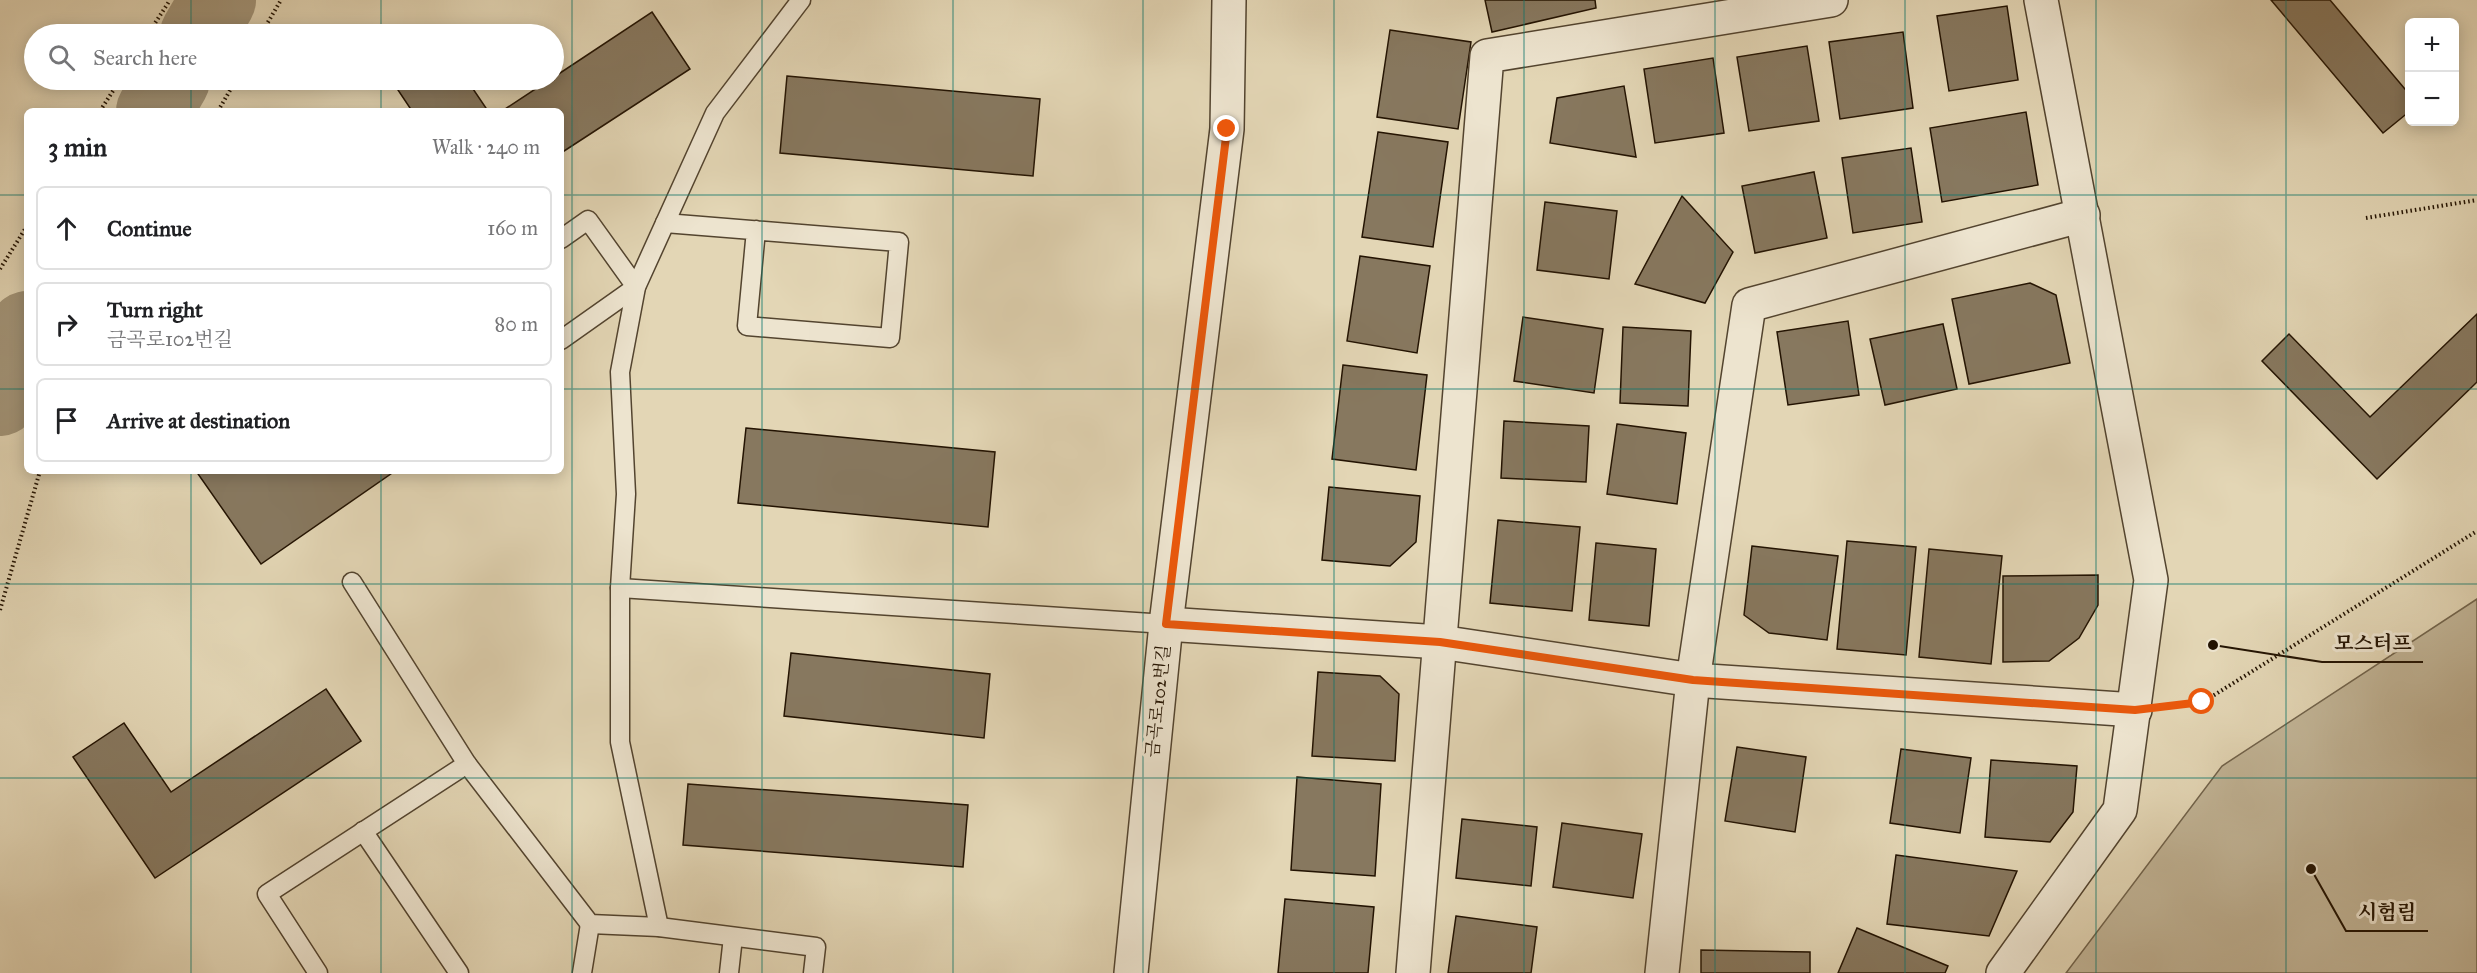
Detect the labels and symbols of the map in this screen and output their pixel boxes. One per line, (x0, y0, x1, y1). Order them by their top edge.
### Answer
route end (1213, 115, 1239, 141)
callout: 모스터프 (2322, 624, 2423, 662)
text: 모스터프 (2334, 631, 2412, 655)
street label: 금곡로102번길 (1141, 643, 1175, 759)
route start (2188, 688, 2214, 714)
callout: 시험림 (2346, 893, 2428, 931)
text: 시험림 (2358, 900, 2416, 924)

